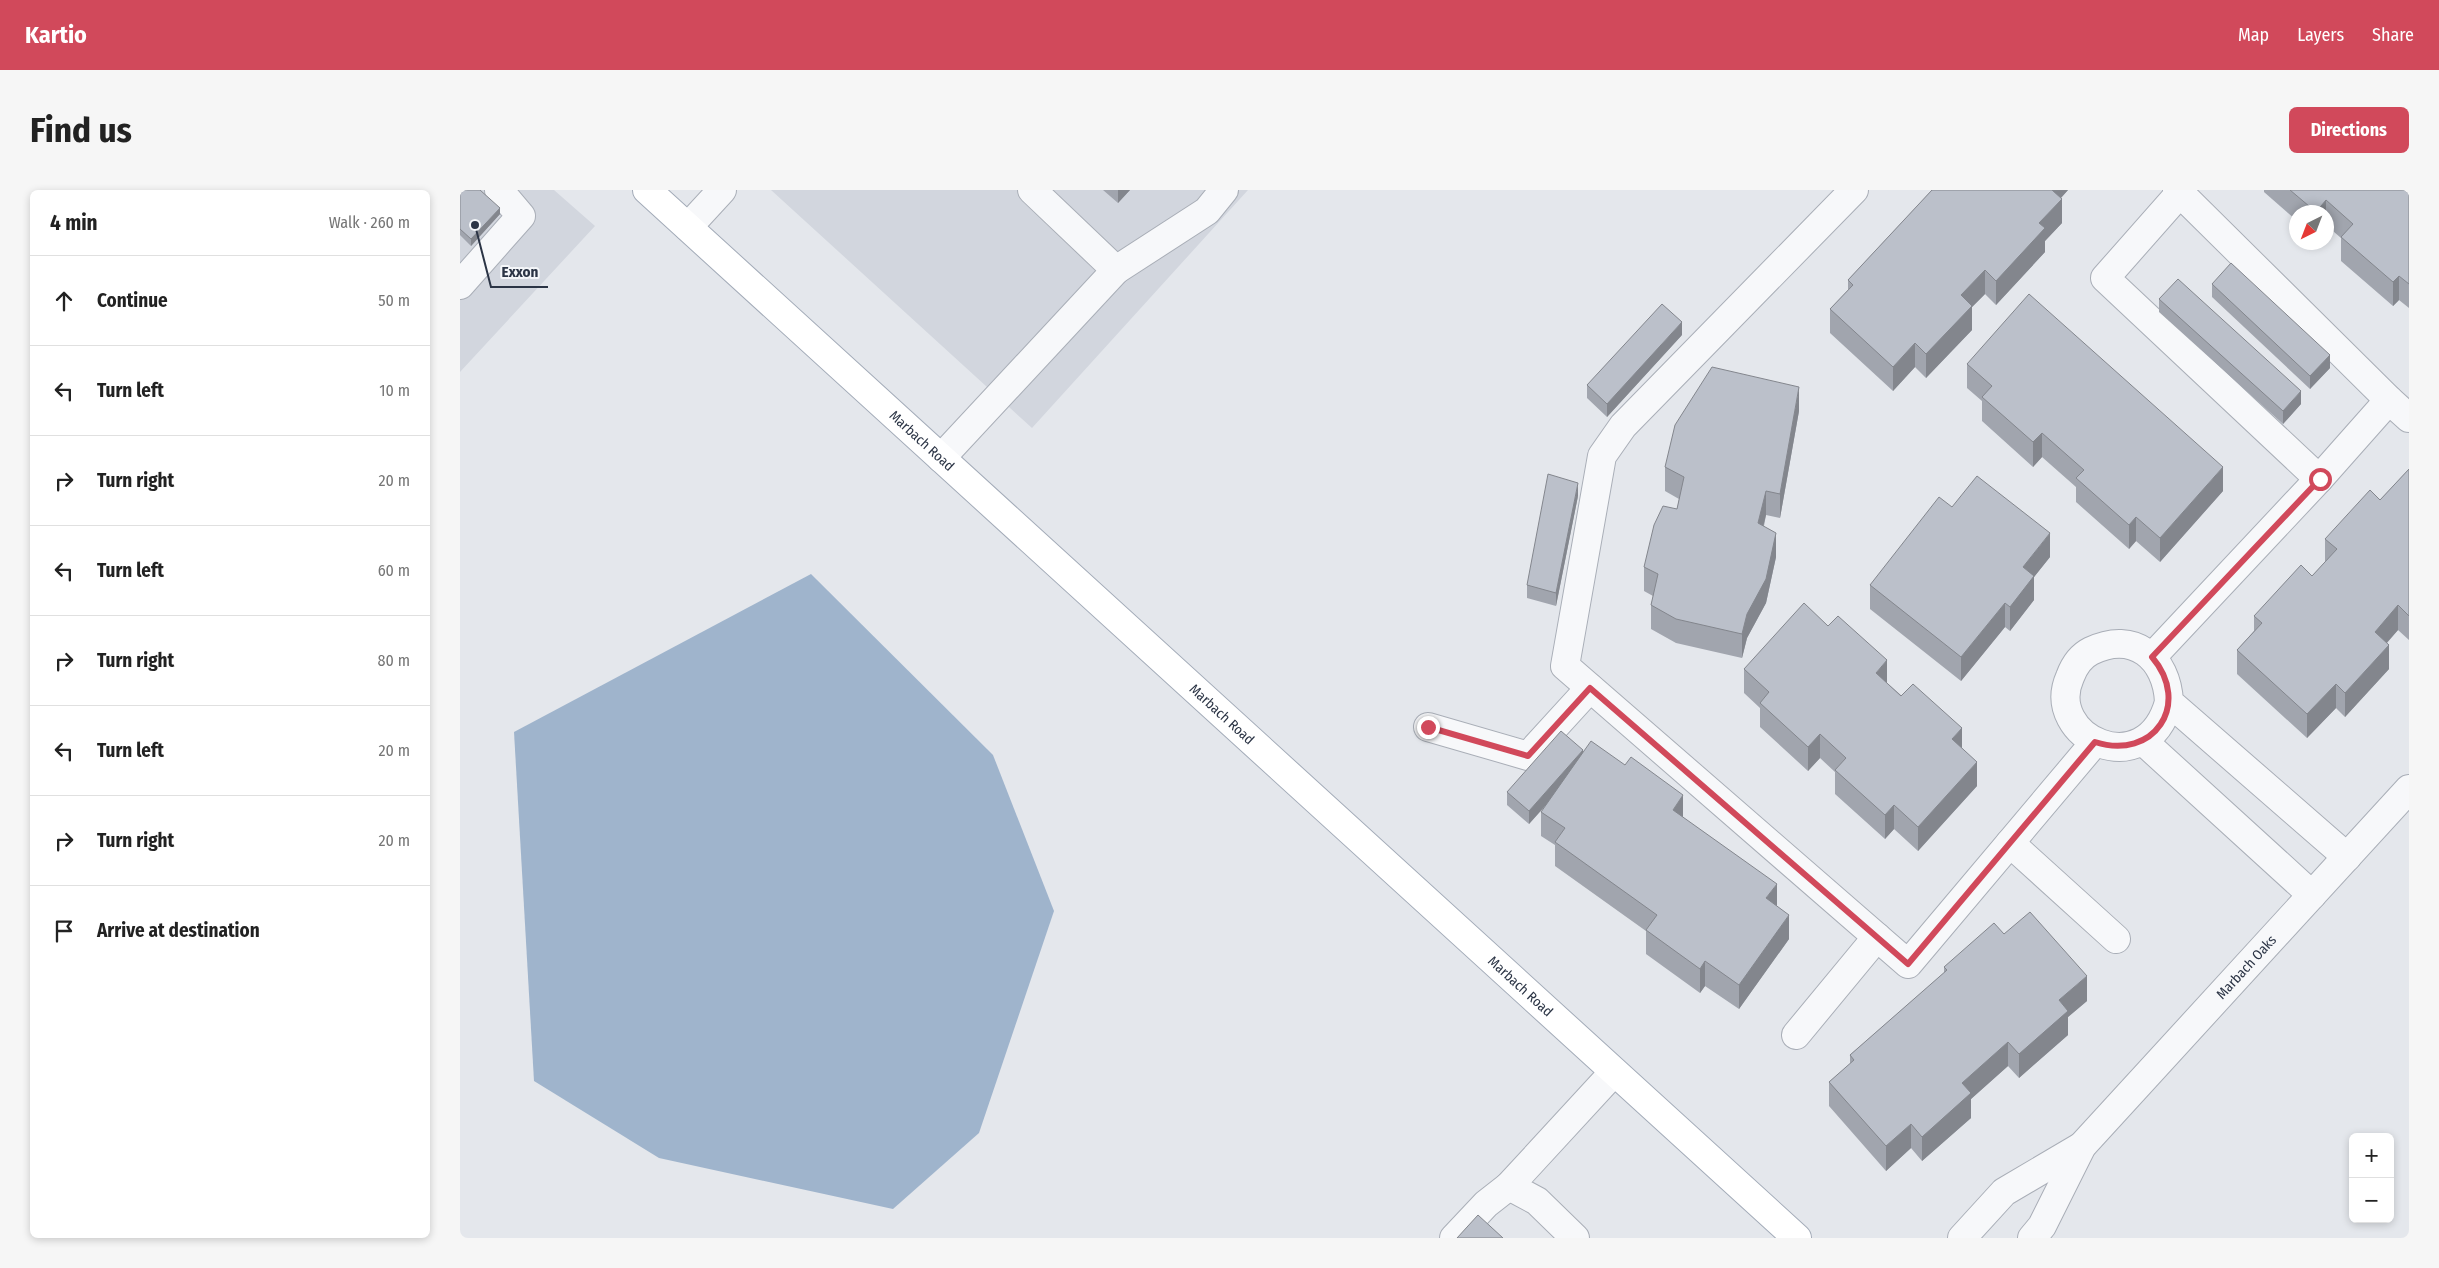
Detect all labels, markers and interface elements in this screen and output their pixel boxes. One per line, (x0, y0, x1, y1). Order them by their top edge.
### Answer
text: Kartio (25, 21, 87, 49)
text: Map (2238, 24, 2269, 46)
text: Layers (2297, 24, 2344, 46)
text: Share (2372, 24, 2414, 46)
button: Directions (2289, 107, 2409, 153)
text: Find us (30, 109, 132, 151)
north arrow (2289, 205, 2334, 250)
text: 4 min (50, 210, 98, 236)
text: Walk · 260 m (329, 213, 410, 232)
callout: Exxon (491, 257, 548, 287)
text: Exxon (502, 263, 539, 281)
icon: ahead (50, 287, 78, 315)
text: Continue (97, 289, 168, 312)
text: 50 m (378, 291, 410, 310)
icon: left (50, 377, 78, 405)
text: Turn left (97, 379, 164, 402)
text: 10 m (379, 381, 410, 400)
street label: Marbach Road (886, 407, 958, 474)
icon: right (50, 467, 78, 495)
route start (2309, 468, 2332, 491)
text: Turn right (97, 469, 174, 492)
text: 20 m (379, 471, 410, 490)
icon: left (50, 557, 78, 585)
text: Turn left (97, 559, 164, 582)
text: 60 m (378, 561, 410, 580)
icon: right (50, 647, 78, 675)
text: Turn right (97, 649, 174, 672)
text: 80 m (378, 651, 410, 670)
street label: Marbach Road (1186, 680, 1258, 748)
route end (1417, 716, 1440, 739)
icon: left (50, 737, 78, 765)
text: Turn left (97, 739, 164, 762)
text: 20 m (379, 741, 410, 760)
icon: right (50, 827, 78, 855)
text: Turn right (97, 829, 174, 852)
text: 20 m (379, 831, 410, 850)
icon: arrive (50, 917, 78, 945)
text: Arrive at destination (97, 919, 260, 942)
street label: Marbach Oaks (2213, 931, 2280, 1002)
street label: Marbach Road (1485, 952, 1557, 1020)
map controls (2349, 1133, 2394, 1223)
button: + (2349, 1133, 2394, 1178)
button: − (2349, 1178, 2394, 1223)

